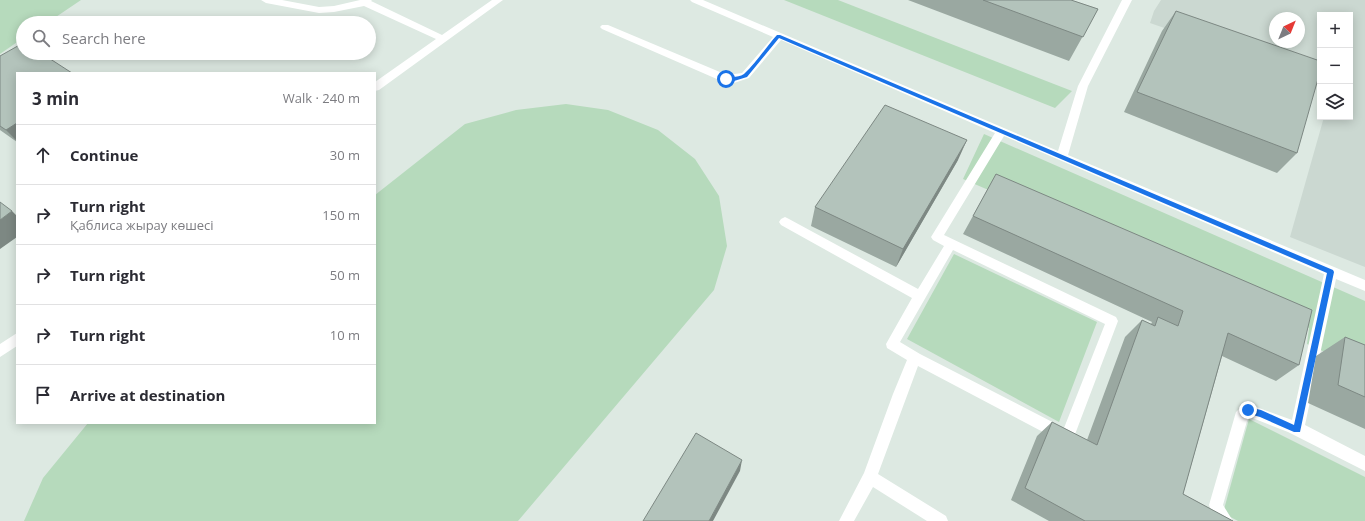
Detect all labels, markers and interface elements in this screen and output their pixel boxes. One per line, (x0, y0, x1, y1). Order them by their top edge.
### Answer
north arrow (1269, 12, 1305, 48)
map controls (1317, 12, 1353, 120)
button: + (1317, 12, 1353, 48)
search box (16, 16, 376, 60)
icon: search (30, 27, 52, 49)
text: Search here (62, 28, 146, 48)
button: − (1317, 48, 1353, 84)
route start (717, 70, 735, 88)
button: layers (1317, 84, 1353, 120)
text: 3 min (32, 87, 79, 110)
text: Walk · 240 m (283, 89, 360, 107)
icon: ahead (32, 144, 54, 166)
text: Continue (70, 145, 138, 165)
text: 30 m (330, 146, 360, 164)
text: Turn right (70, 196, 145, 216)
icon: right (32, 204, 54, 226)
text: 150 m (322, 206, 360, 224)
text: Қаблиса жырау көшесі (70, 216, 214, 234)
icon: right (32, 264, 54, 286)
text: Turn right (70, 265, 145, 285)
text: 50 m (330, 266, 360, 284)
icon: right (32, 324, 54, 346)
text: Turn right (70, 325, 145, 345)
text: 10 m (330, 326, 360, 344)
icon: arrive (32, 384, 54, 406)
text: Arrive at destination (70, 385, 225, 405)
route end (1239, 401, 1257, 419)

